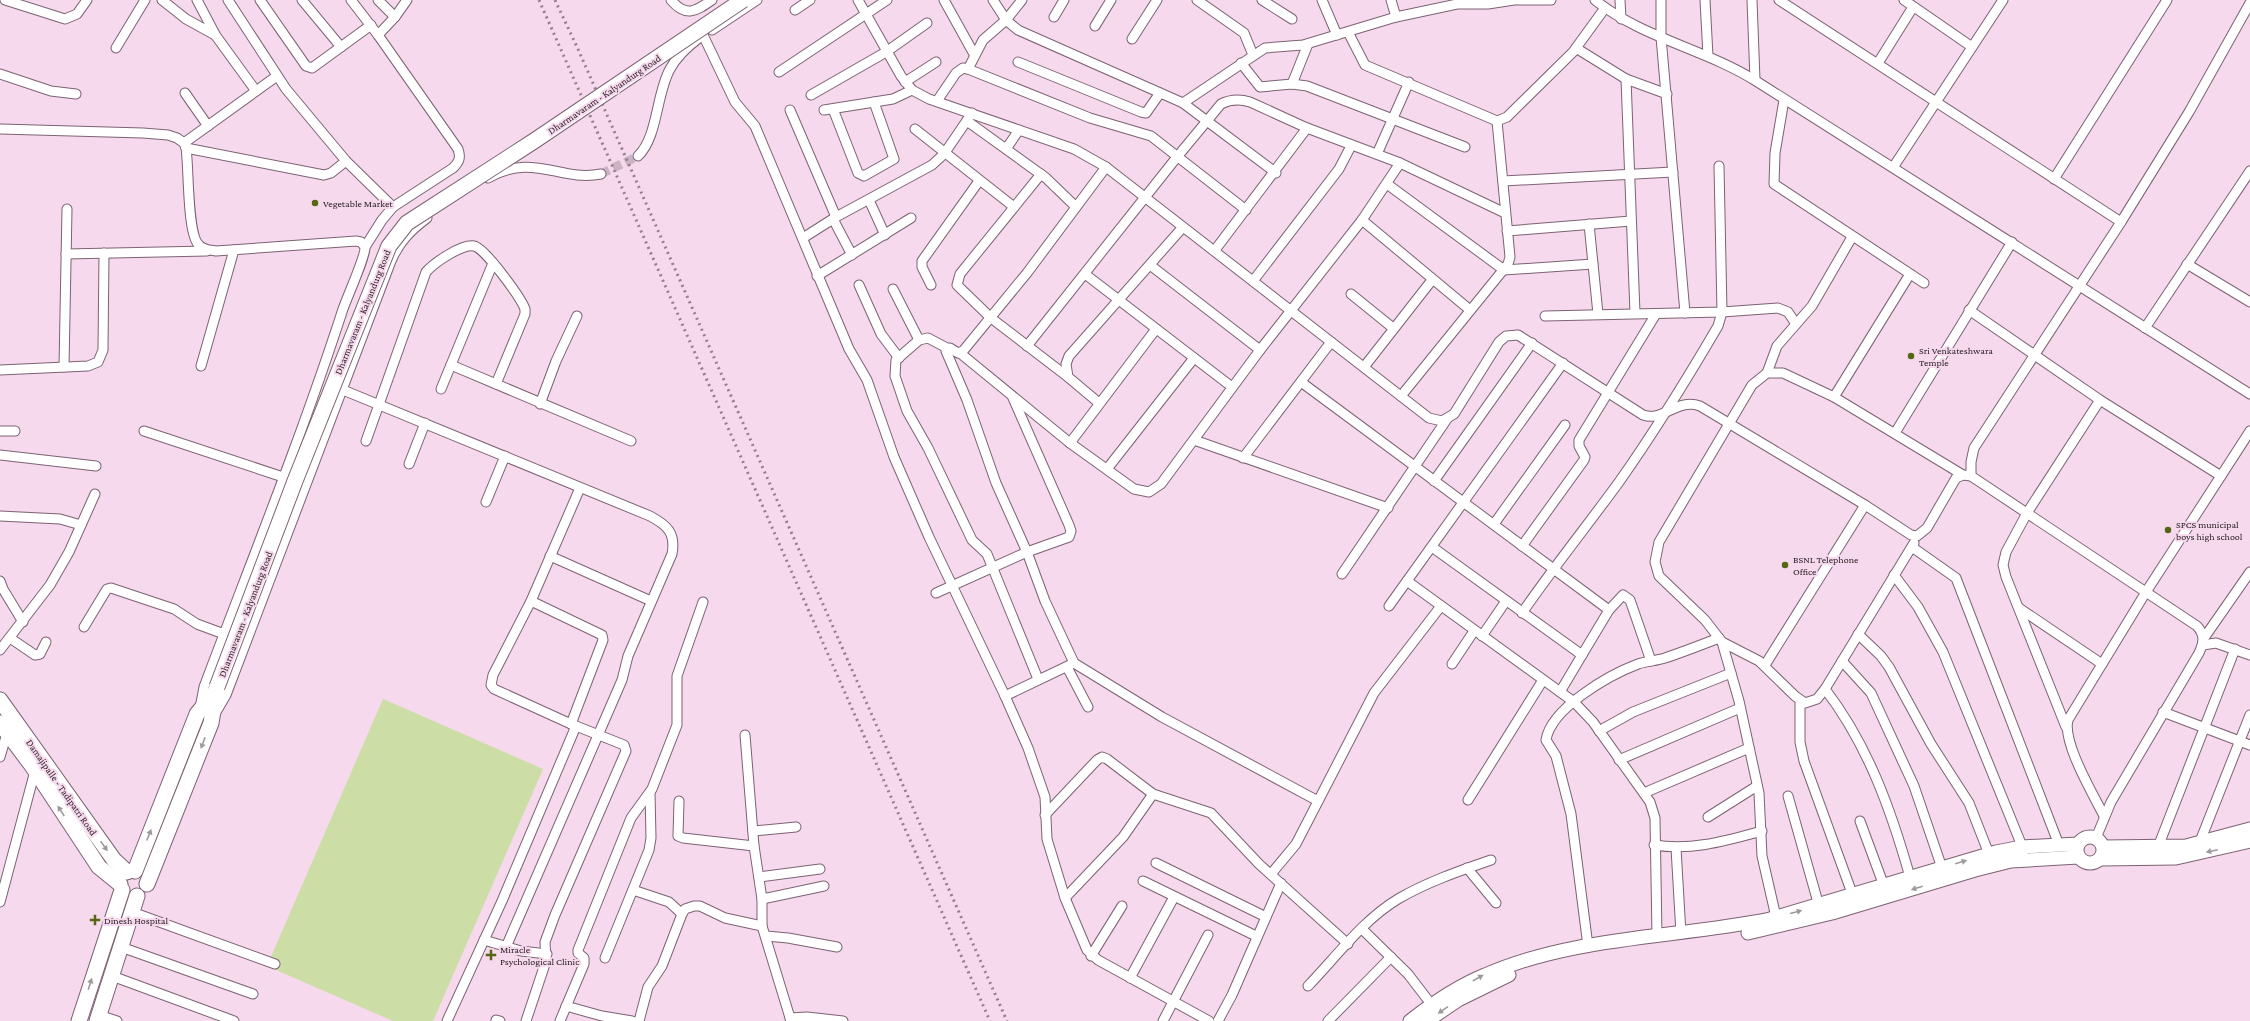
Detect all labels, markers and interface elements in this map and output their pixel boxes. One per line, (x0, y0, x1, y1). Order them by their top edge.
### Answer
street label: Dharmavaram - Kalyandurg Road (546, 52, 663, 136)
marker: Vegetable Market (310, 198, 320, 208)
place label: Vegetable Market (323, 198, 393, 209)
street label: Dharmavaram - Kalyandurg Road (332, 247, 393, 376)
place label: Sri Venkateshwara Temple (1919, 345, 1993, 368)
marker: Sri Venkateshwara Temple (1906, 351, 1916, 361)
place label: SPCS municipal boys high school (2176, 519, 2243, 542)
marker: SPCS municipal boys high school (2163, 525, 2173, 535)
street label: Dharmavaram - Kalyandurg Road (216, 549, 275, 679)
place label: BSNL Telephone Office (1793, 554, 1859, 577)
marker: BSNL Telephone Office (1780, 560, 1790, 570)
street label: Damajipalle - Tadipatri Road (23, 737, 100, 839)
one-way arrow (200, 738, 206, 750)
one-way arrow (57, 806, 65, 816)
one-way arrow (147, 828, 153, 840)
one-way arrow (100, 840, 108, 851)
one-way arrow (2206, 848, 2218, 854)
one-way arrow (1955, 859, 1967, 865)
one-way arrow (1911, 885, 1923, 891)
one-way arrow (1791, 909, 1803, 915)
marker: Dinesh Hospital (89, 914, 101, 926)
place label: Dinesh Hospital (104, 915, 168, 926)
place label: Miracle Psychological Clinic (500, 944, 580, 967)
marker: Miracle Psychological Clinic (485, 949, 497, 961)
one-way arrow (1472, 975, 1484, 981)
one-way arrow (87, 977, 93, 989)
one-way arrow (1437, 1006, 1448, 1014)

